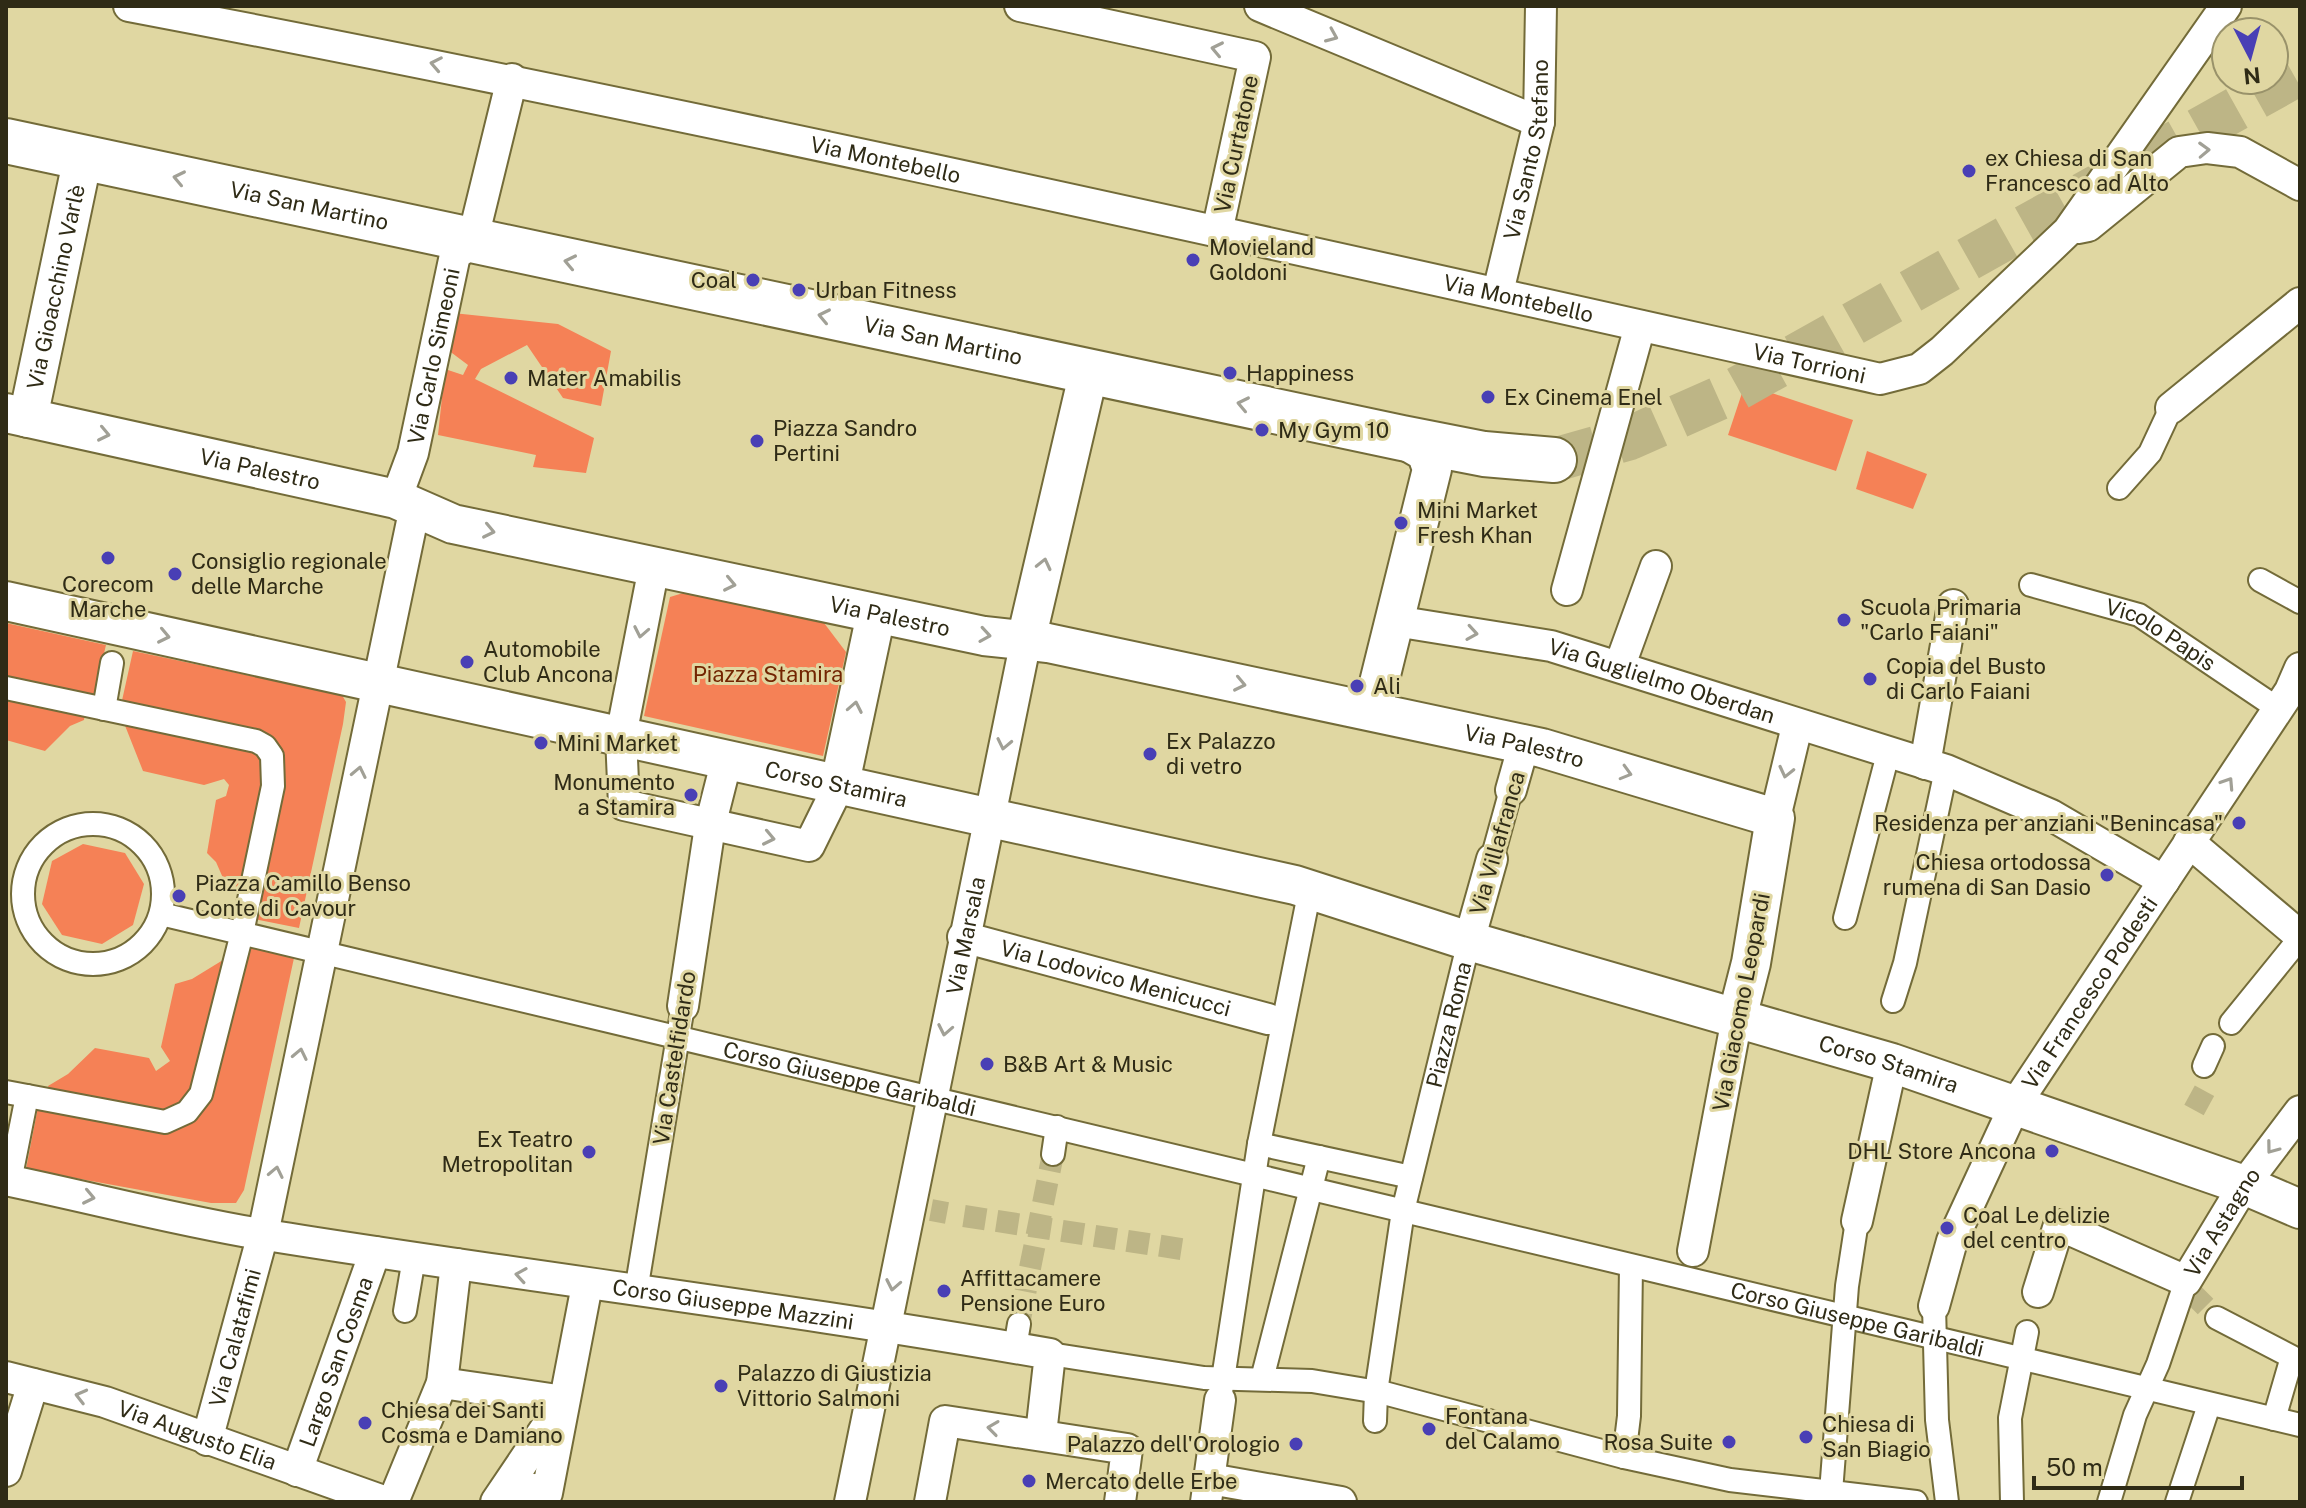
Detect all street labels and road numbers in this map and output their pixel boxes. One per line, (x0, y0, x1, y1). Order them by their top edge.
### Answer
street label: Via Santo Stefano (1498, 59, 1553, 242)
street label: Via Curtatone (1209, 73, 1263, 215)
street label: Via Montebello (808, 131, 963, 188)
street label: Via San Martino (227, 176, 391, 235)
street label: Via Gioacchino Varlè (21, 182, 90, 392)
street label: Via Carlo Simeoni (402, 266, 465, 447)
street label: Via Montebello (1441, 269, 1596, 328)
street label: Via San Martino (861, 311, 1025, 370)
street label: Via Torrioni (1750, 338, 1868, 388)
street label: Via Palestro (197, 443, 323, 495)
street label: Via Palestro (827, 591, 952, 642)
street label: Vicolo Papis (2103, 593, 2221, 676)
street label: Via Guglielmo Oberdan (1545, 633, 1778, 729)
street label: Via Palestro (1462, 719, 1587, 773)
street label: Corso Stamira (763, 756, 910, 812)
street label: Via Villafranca (1464, 768, 1530, 918)
street label: Via Marsala (941, 874, 990, 997)
street label: Via Giacomo Leopardi (1707, 891, 1775, 1113)
street label: Via Francesco Podesti (2016, 892, 2163, 1094)
street label: Via Lodovico Menicucci (997, 935, 1234, 1021)
street label: Piazza Roma (1421, 959, 1477, 1090)
street label: Via Castelfidardo (647, 969, 701, 1147)
street label: Corso Stamira (1816, 1030, 1962, 1098)
street label: Corso Giuseppe Garibaldi (720, 1036, 979, 1121)
street label: Via Astagno (2179, 1162, 2266, 1282)
street label: Via Calatafimi (204, 1266, 266, 1410)
street label: Largo San Cosma (294, 1273, 378, 1450)
street label: Corso Giuseppe Mazzini (611, 1274, 856, 1335)
street label: Corso Giuseppe Garibaldi (1728, 1276, 1986, 1362)
street label: Via Augusto Elia (114, 1395, 280, 1475)

